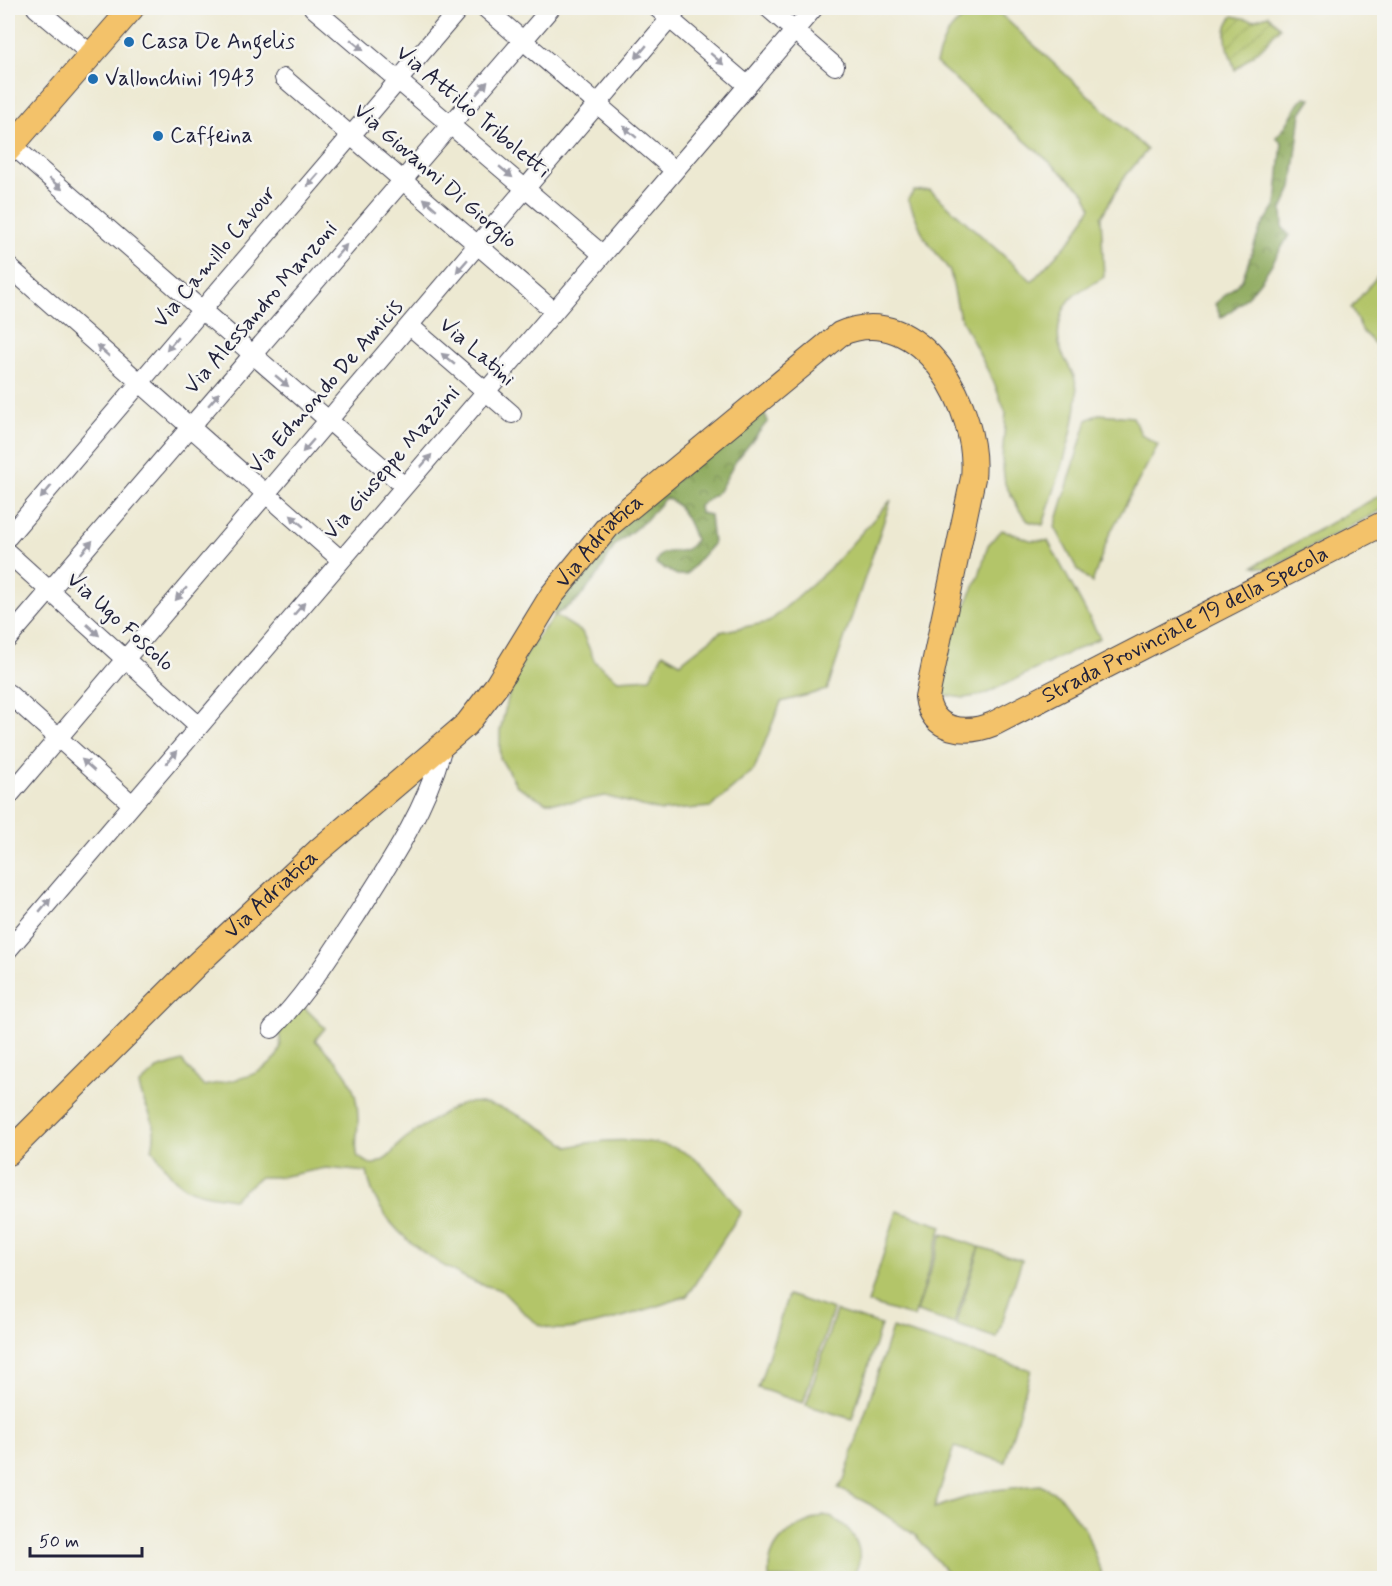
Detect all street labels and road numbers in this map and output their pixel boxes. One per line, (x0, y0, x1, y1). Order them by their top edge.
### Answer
street label: Via Attilio Triboletti (390, 39, 556, 185)
street label: Via Giovanni Di Giorgio (345, 97, 523, 257)
street label: Via Camillo Cavour (147, 180, 283, 334)
street label: Via Alessandro Manzoni (178, 216, 344, 400)
street label: Via Edmondo De Amicis (242, 294, 410, 480)
street label: Via Latini (433, 311, 521, 393)
street label: Via Giuseppe Mazzini (317, 380, 467, 546)
street label: Via Adriatica (549, 488, 649, 594)
street label: Strada Provinciale 19 della Specola (1037, 540, 1333, 710)
street label: Via Ugo Foscolo (59, 566, 180, 679)
street label: Via Adriatica (218, 844, 324, 945)

